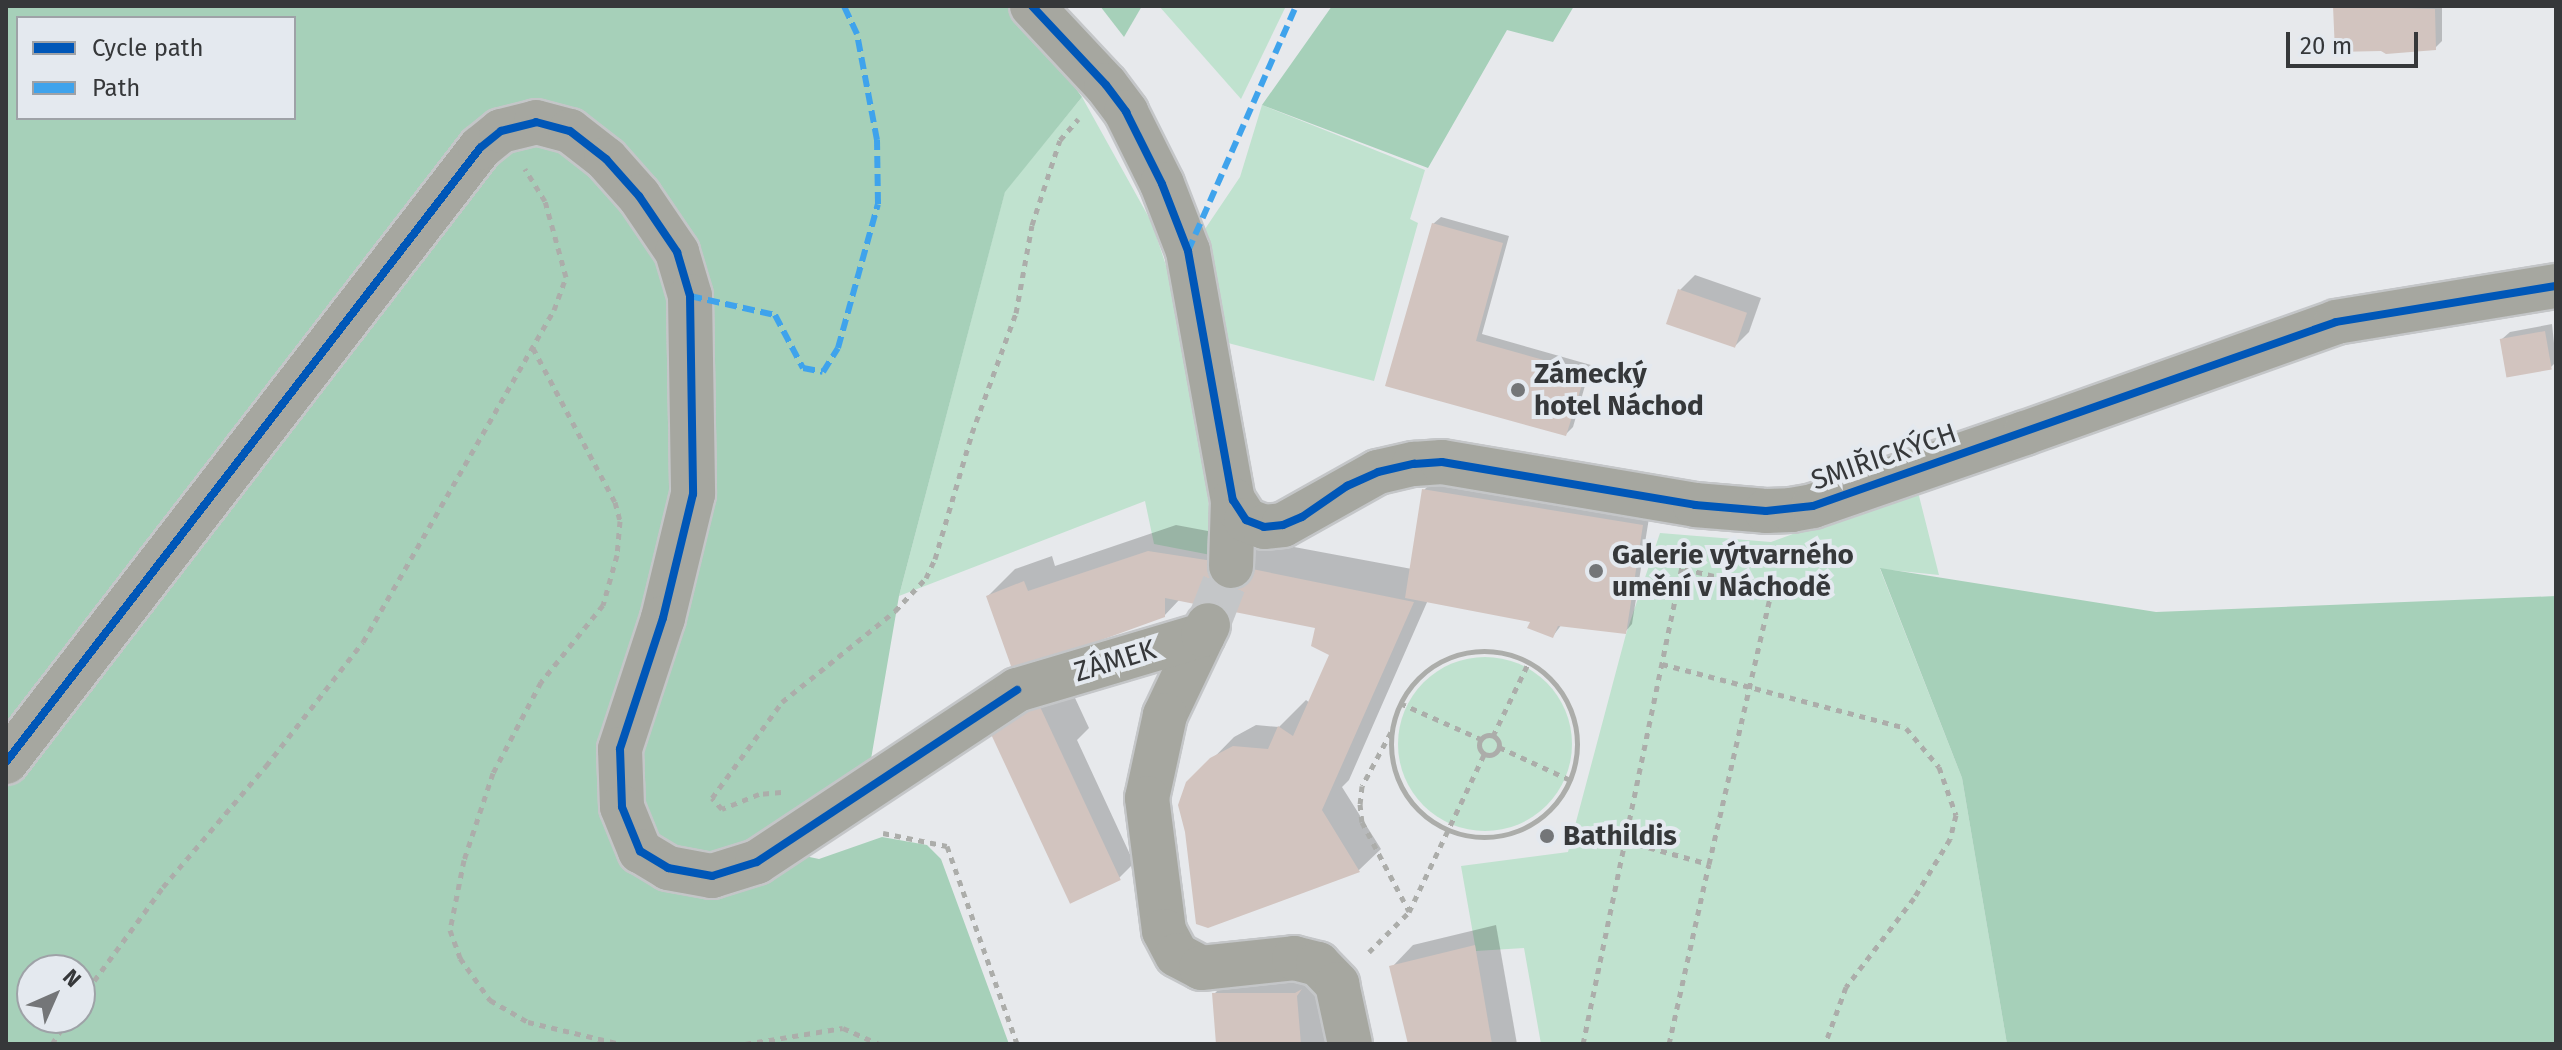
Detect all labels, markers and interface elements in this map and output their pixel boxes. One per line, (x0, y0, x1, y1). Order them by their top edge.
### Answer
legend (16, 16, 296, 120)
scale bar (2290, 16, 2422, 66)
text: 20 m (2300, 32, 2352, 60)
text: Cycle path (92, 34, 204, 62)
text: Path (92, 74, 140, 102)
place label: Zámecký hotel Náchod (1534, 357, 1704, 423)
marker: Zámecký hotel Náchod (1509, 381, 1527, 399)
street label: SMIŘICKÝCH (1807, 416, 1961, 498)
place label: Galerie výtvarného umění v Náchodě (1612, 538, 1854, 604)
marker: Galerie výtvarného umění v Náchodě (1587, 562, 1605, 580)
street label: ZÁMEK (1070, 633, 1160, 689)
place label: Bathildis (1563, 819, 1677, 853)
marker: Bathildis (1538, 827, 1556, 845)
north arrow (16, 954, 96, 1034)
text: N (57, 963, 87, 993)

